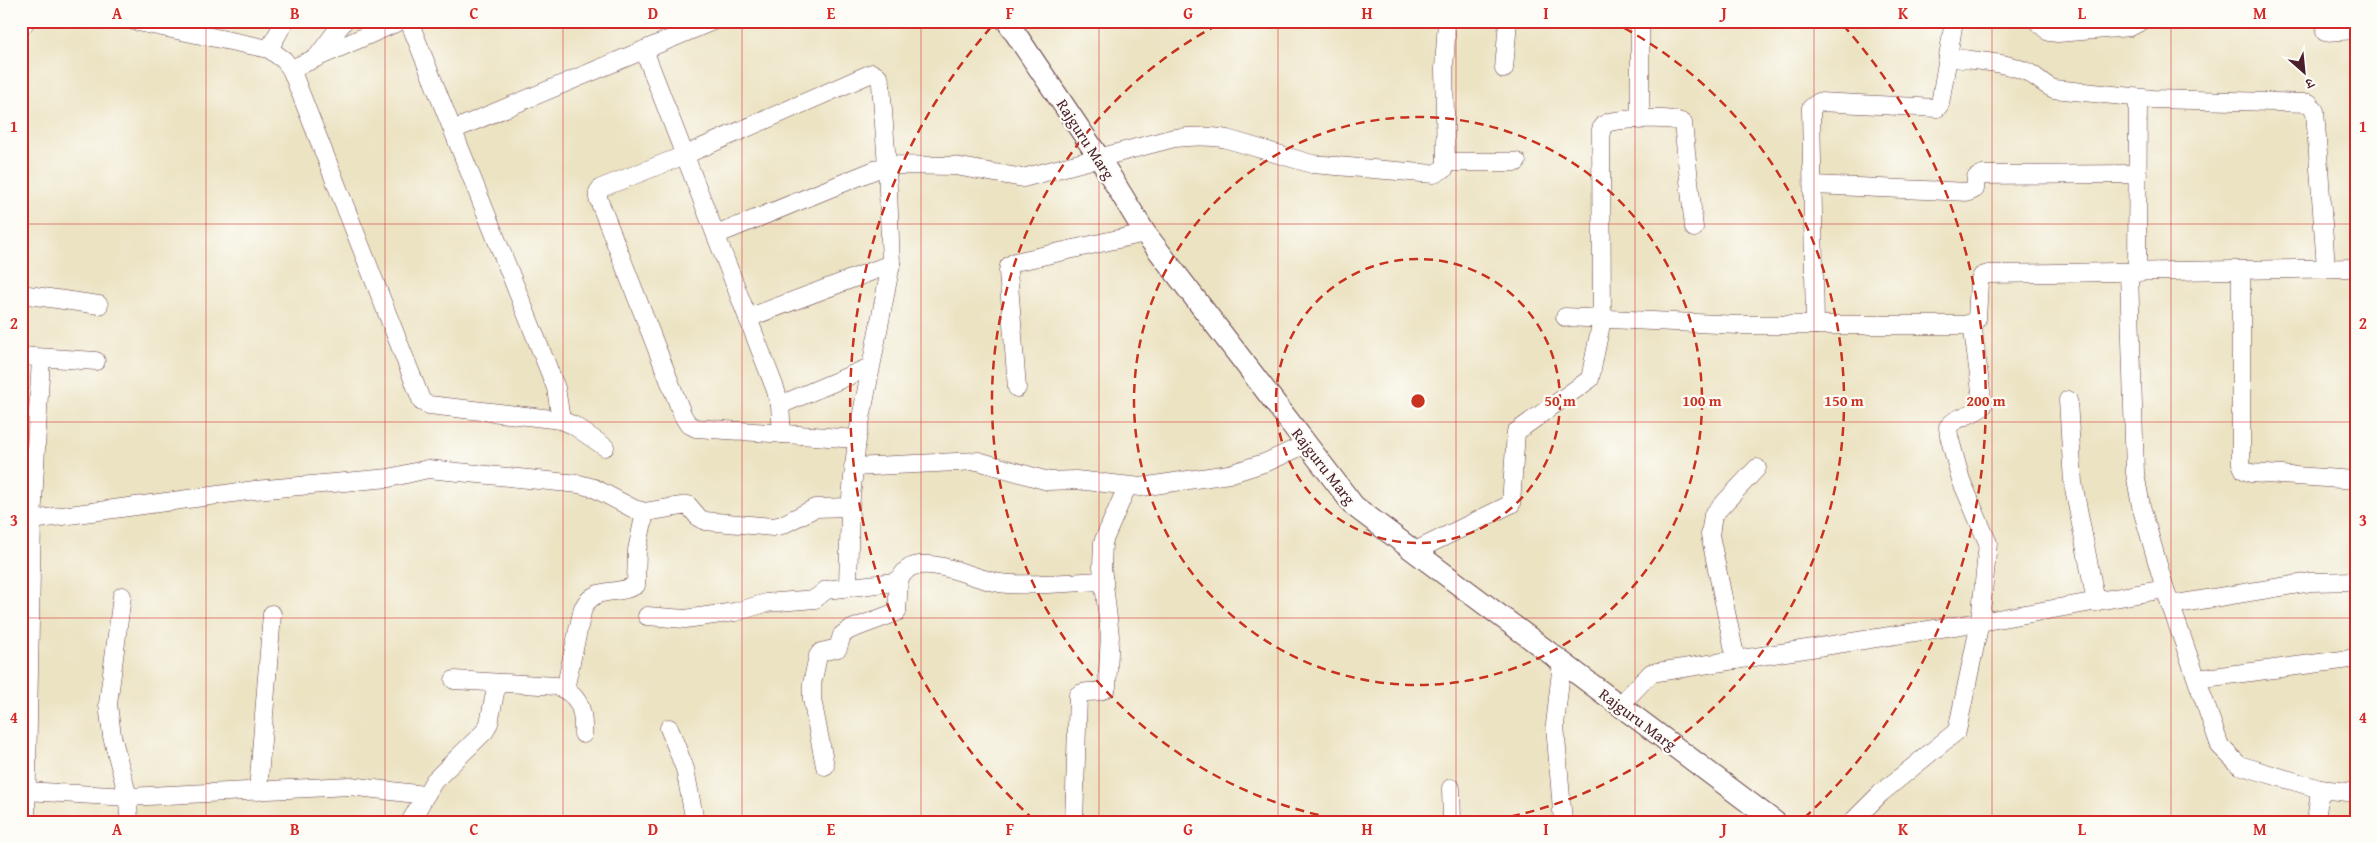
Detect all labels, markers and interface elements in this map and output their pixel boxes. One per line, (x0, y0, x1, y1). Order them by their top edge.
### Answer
text: A (112, 1, 123, 25)
text: B (290, 1, 300, 25)
text: C (469, 1, 479, 25)
text: D (648, 1, 658, 25)
text: E (827, 1, 836, 25)
text: F (1006, 1, 1014, 25)
text: G (1183, 1, 1193, 25)
text: H (1361, 1, 1373, 25)
text: I (1543, 1, 1549, 25)
text: J (1718, 1, 1727, 25)
text: K (1898, 1, 1909, 25)
text: L (2078, 1, 2087, 25)
text: M (2253, 1, 2267, 25)
north arrow (2280, 48, 2330, 98)
text: उ (2301, 73, 2319, 95)
street label: Rajguru Marg (1051, 94, 1121, 184)
text: 1 (10, 114, 18, 138)
text: 1 (2359, 114, 2367, 138)
text: 2 (10, 311, 18, 335)
text: 2 (2359, 311, 2367, 335)
text: 50 m (1544, 390, 1576, 411)
text: 100 m (1682, 390, 1722, 411)
text: 150 m (1824, 390, 1864, 411)
text: 200 m (1966, 390, 2006, 411)
centre of rings (1409, 392, 1427, 410)
street label: Rajguru Marg (1286, 422, 1362, 510)
text: 3 (10, 508, 18, 532)
text: 3 (2359, 508, 2367, 532)
street label: Rajguru Marg (1594, 682, 1682, 756)
text: 4 (10, 705, 18, 729)
text: 4 (2359, 705, 2367, 729)
text: A (112, 817, 123, 841)
text: B (290, 817, 300, 841)
text: C (469, 817, 479, 841)
text: D (648, 817, 658, 841)
text: E (827, 817, 836, 841)
text: F (1006, 817, 1014, 841)
text: G (1183, 817, 1193, 841)
text: H (1361, 817, 1373, 841)
text: I (1543, 817, 1549, 841)
text: J (1718, 817, 1727, 841)
text: K (1898, 817, 1909, 841)
text: L (2078, 817, 2087, 841)
text: M (2253, 817, 2267, 841)

